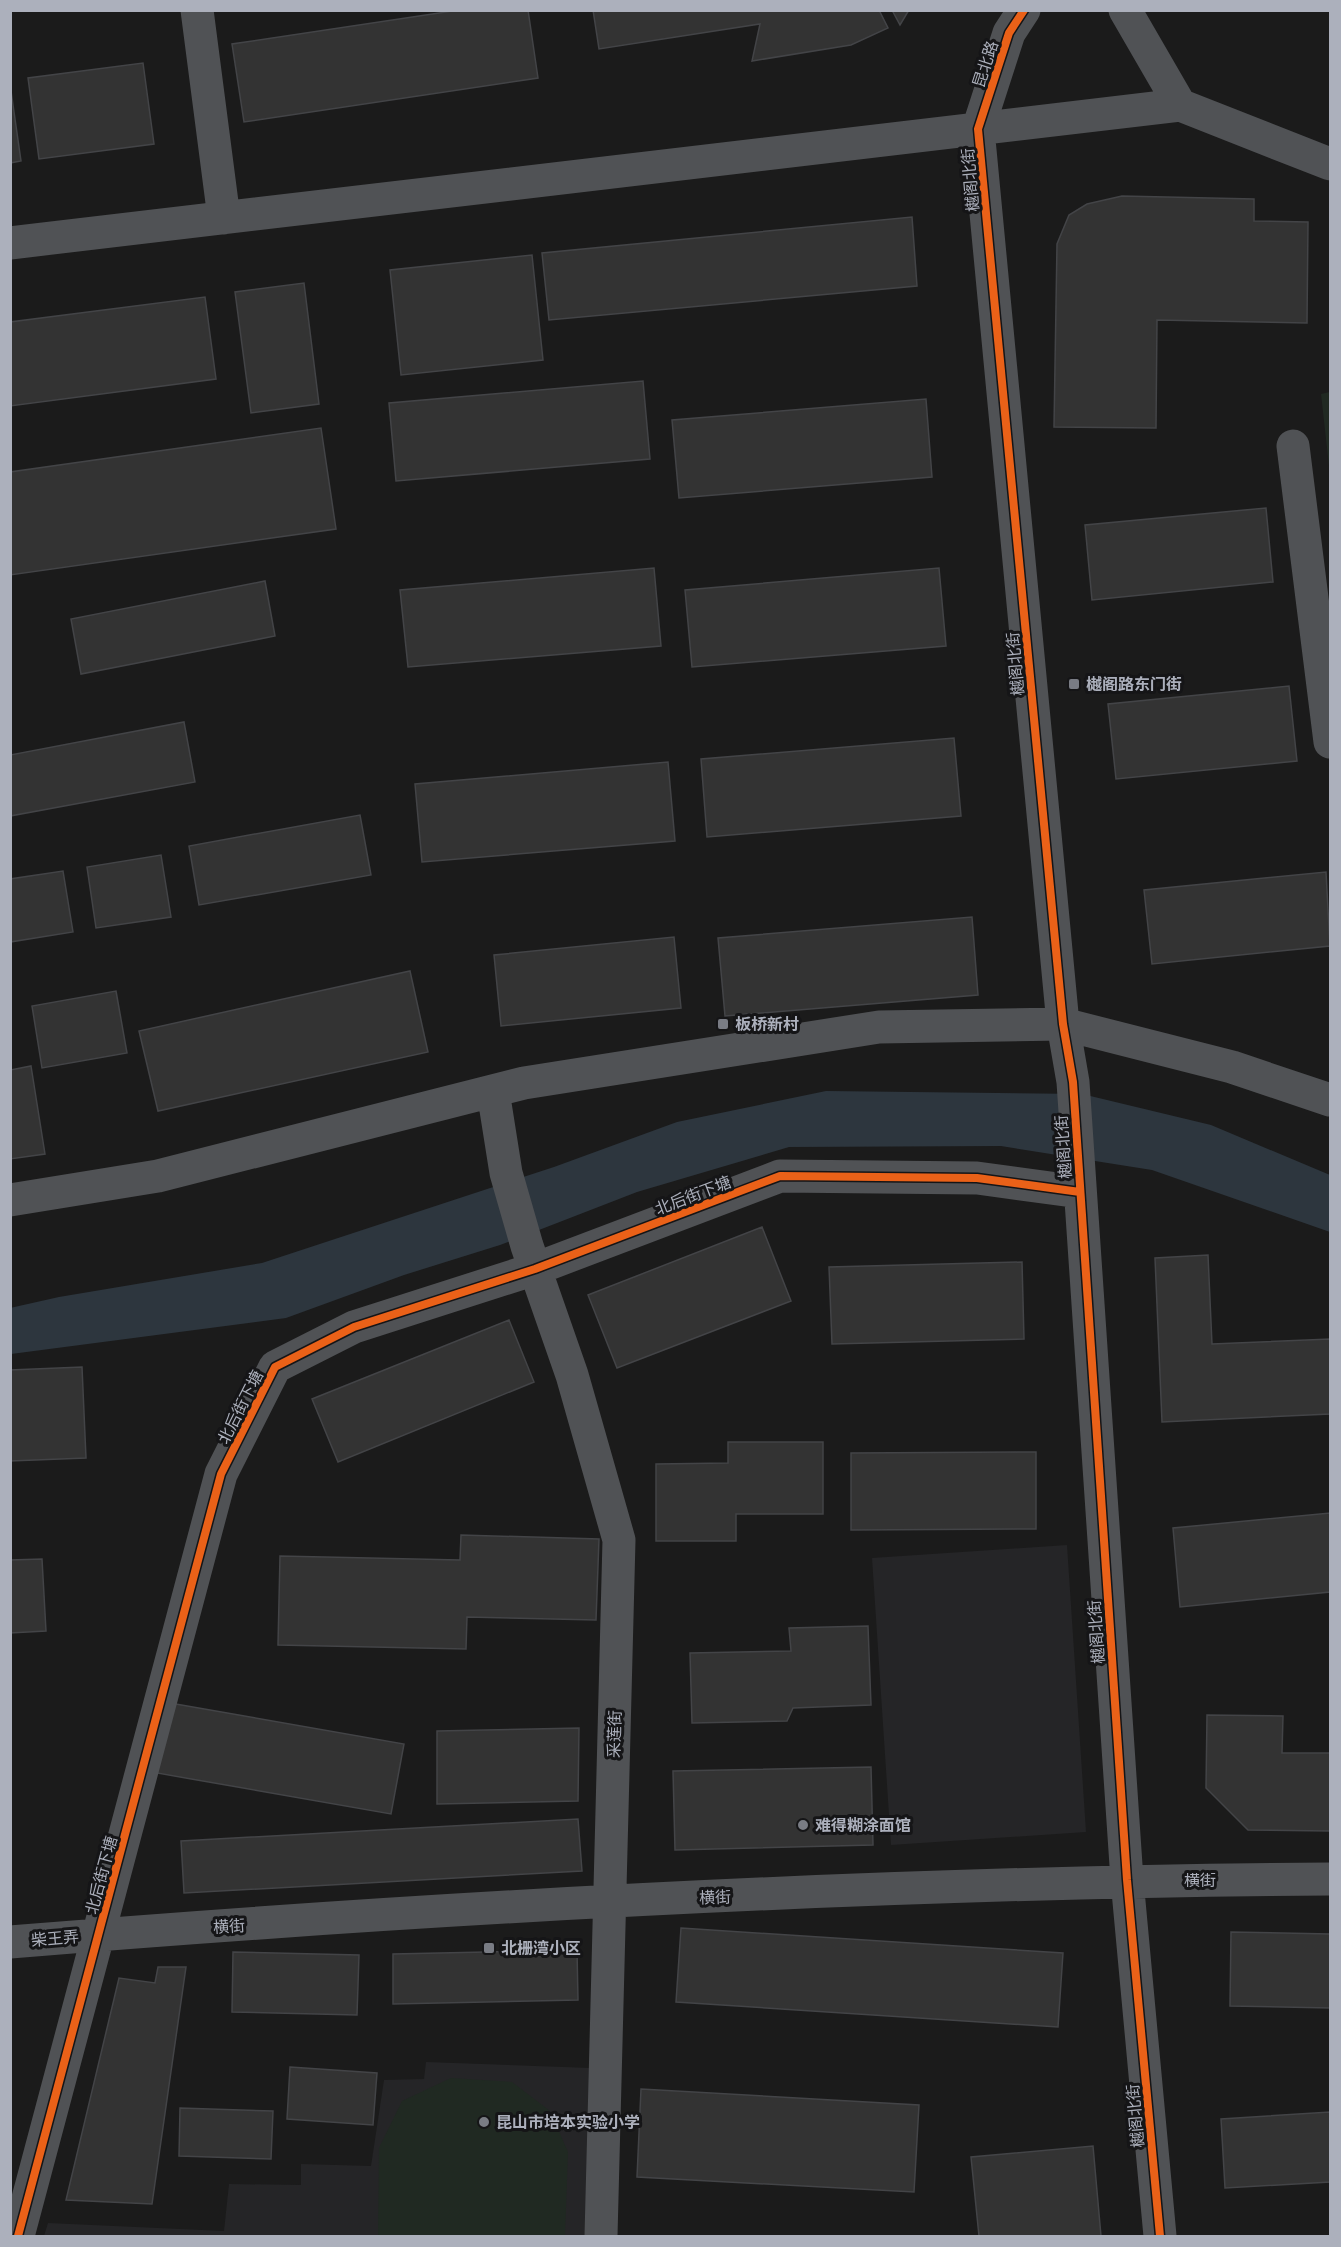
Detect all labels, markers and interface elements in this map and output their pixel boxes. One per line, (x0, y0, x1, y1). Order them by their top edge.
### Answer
street label: 昆北路 (969, 38, 1001, 90)
street label: 樾阁北街 (958, 147, 982, 213)
street label: 樾阁北街 (1003, 631, 1027, 697)
place label: 樾阁路东门街 (1086, 675, 1182, 693)
marker: 樾阁路东门街 (1067, 677, 1081, 691)
place label: 板桥新村 (735, 1015, 799, 1033)
marker: 板桥新村 (716, 1017, 730, 1031)
street label: 樾阁北街 (1052, 1114, 1074, 1180)
street label: 北后街下塘 (652, 1172, 734, 1218)
street label: 北后街下塘 (214, 1367, 266, 1447)
street label: 樾阁北街 (1085, 1599, 1107, 1665)
street label: 采莲街 (604, 1710, 624, 1758)
place label: 难得糊涂面馆 (815, 1816, 911, 1834)
marker: 难得糊涂面馆 (796, 1818, 810, 1832)
street label: 北后街下塘 (82, 1834, 120, 1916)
street label: 横街 (1184, 1871, 1216, 1889)
street label: 横街 (699, 1887, 731, 1907)
street label: 横街 (212, 1916, 246, 1936)
street label: 柴王弄 (30, 1927, 80, 1949)
place label: 北栅湾小区 (501, 1939, 581, 1957)
marker: 北栅湾小区 (482, 1941, 496, 1955)
street label: 樾阁北街 (1123, 2083, 1147, 2149)
place label: 昆山市培本实验小学 (496, 2113, 640, 2131)
marker: 昆山市培本实验小学 (477, 2115, 491, 2129)

